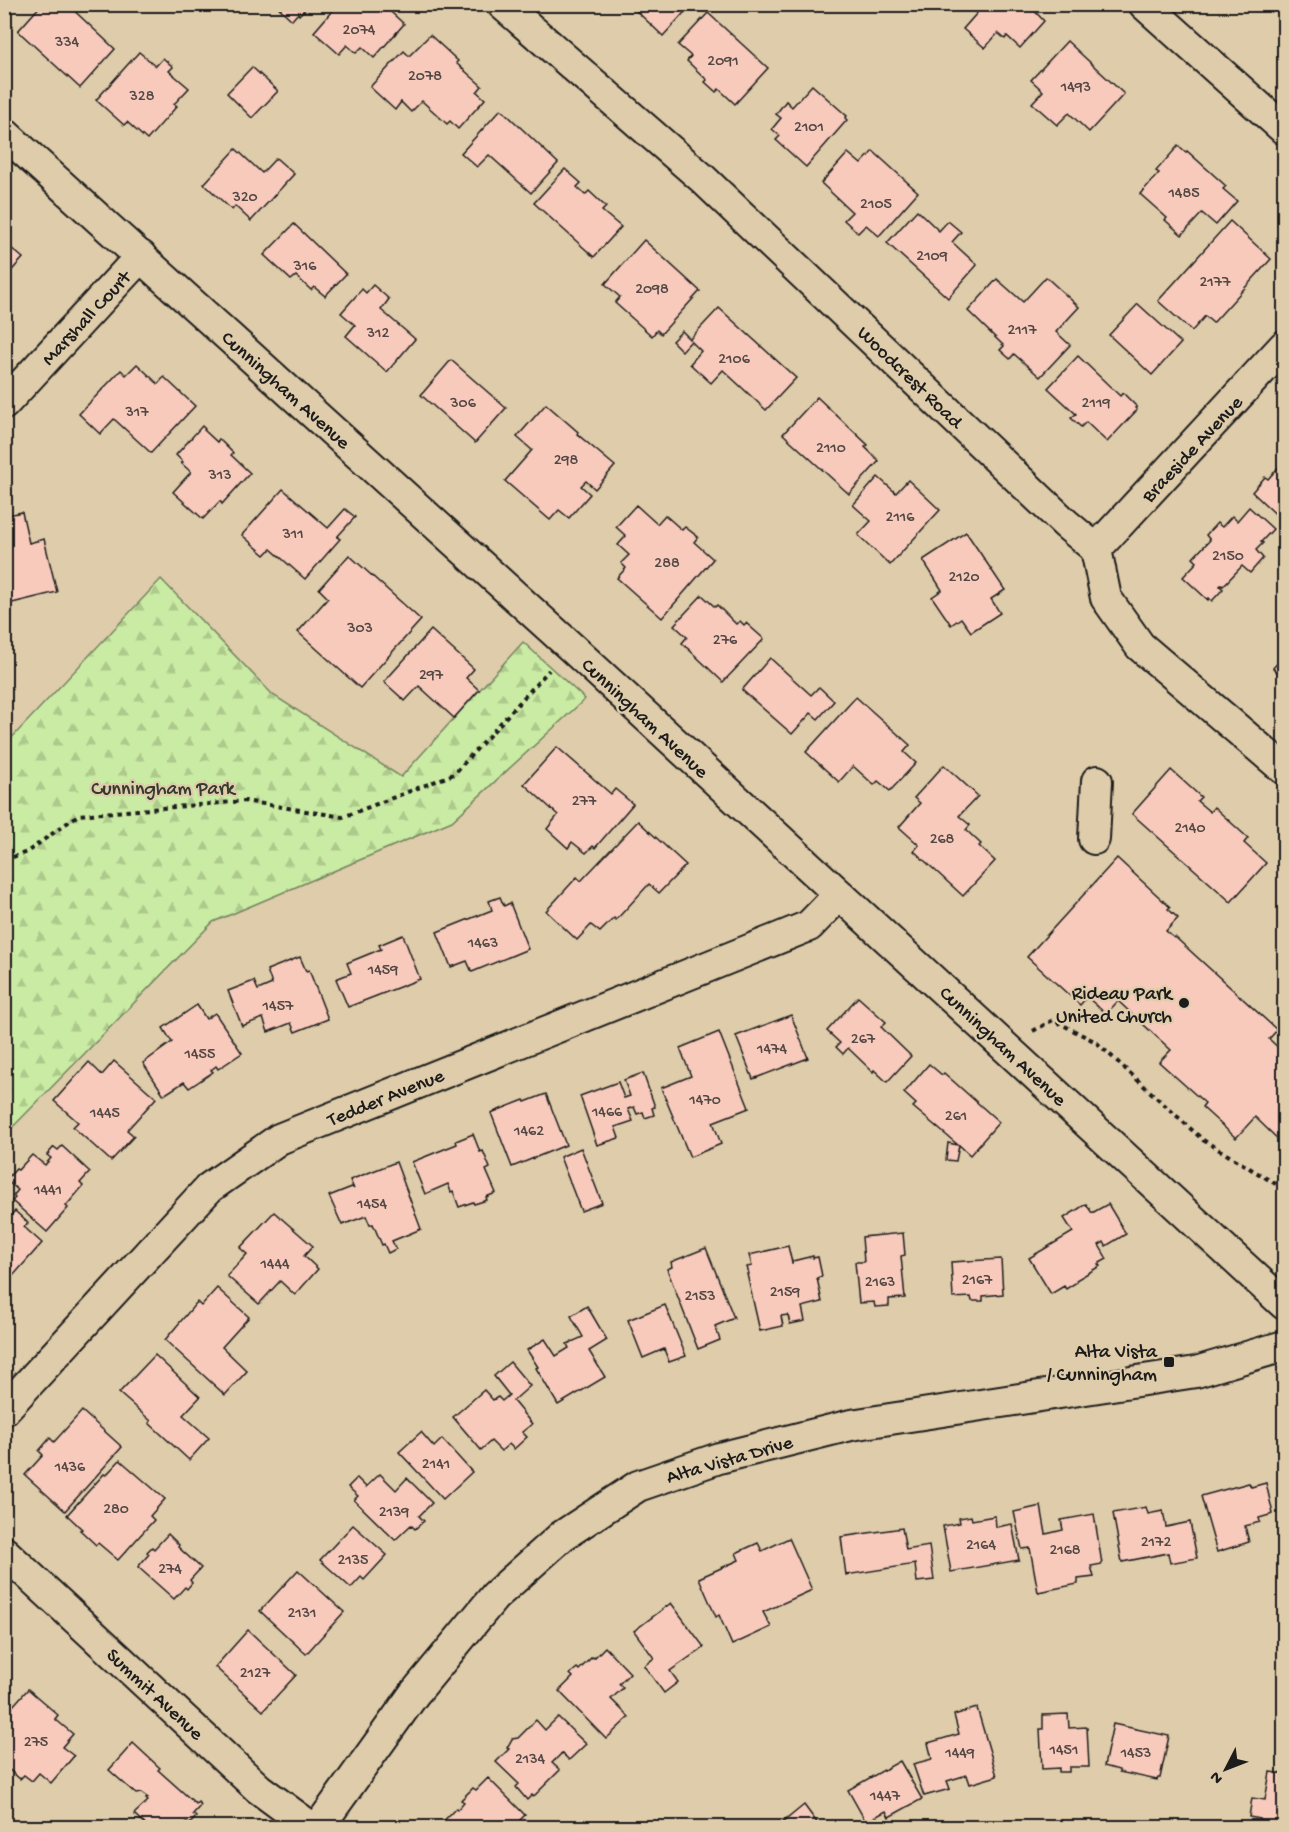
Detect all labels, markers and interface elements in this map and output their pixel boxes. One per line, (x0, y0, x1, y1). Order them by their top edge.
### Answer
house number: 2074 (343, 22, 376, 41)
house number: 334 (54, 34, 80, 53)
house number: 2091 (707, 53, 739, 72)
house number: 2078 (408, 68, 442, 87)
house number: 1493 (1060, 79, 1091, 98)
house number: 328 (129, 88, 155, 107)
house number: 2101 (794, 119, 824, 138)
house number: 1485 (1167, 185, 1200, 204)
house number: 320 (231, 189, 258, 208)
house number: 2105 (860, 196, 892, 215)
house number: 2109 (916, 248, 948, 267)
house number: 316 (293, 258, 317, 277)
street label: Marshall Court (38, 266, 138, 371)
house number: 2177 (1200, 274, 1231, 293)
house number: 2098 (635, 281, 669, 300)
street label: Woodcrest Road (851, 322, 968, 436)
house number: 2117 (1007, 322, 1037, 341)
house number: 312 (366, 325, 389, 344)
street label: Cunningham Avenue (216, 328, 354, 456)
house number: 2106 (718, 351, 751, 370)
street label: Braeside Avenue (1138, 392, 1249, 509)
house number: 306 (449, 395, 477, 414)
house number: 2119 (1082, 395, 1110, 414)
house number: 317 (124, 404, 149, 423)
house number: 2110 (816, 440, 846, 459)
house number: 298 (554, 452, 579, 471)
house number: 313 (207, 467, 232, 486)
house number: 2116 (886, 509, 915, 528)
house number: 311 (281, 526, 304, 545)
house number: 2150 (1212, 548, 1244, 567)
house number: 288 (654, 555, 680, 574)
house number: 2120 (948, 569, 980, 588)
house number: 303 (346, 620, 373, 639)
house number: 276 (713, 632, 738, 651)
street label: Cunningham Avenue (575, 655, 712, 785)
house number: 297 (419, 667, 444, 686)
park label: Cunningham Park (91, 779, 237, 802)
house number: 277 (572, 793, 597, 812)
house number: 2140 (1175, 820, 1205, 839)
house number: 268 (930, 831, 955, 850)
house number: 1463 (467, 935, 498, 954)
house number: 1459 (367, 962, 398, 981)
street label: Cunningham Avenue (933, 983, 1070, 1113)
place label: Rideau Park United Church (1056, 984, 1174, 1030)
marker: Rideau Park United Church (1177, 996, 1191, 1010)
house number: 1457 (262, 998, 294, 1017)
house number: 267 (851, 1031, 876, 1050)
house number: 1474 (756, 1041, 787, 1060)
house number: 1455 (184, 1046, 215, 1065)
street label: Tedder Avenue (324, 1065, 449, 1133)
house number: 1470 (688, 1092, 721, 1111)
house number: 1466 (591, 1104, 623, 1123)
house number: 1445 (89, 1105, 120, 1124)
house number: 261 (945, 1108, 967, 1127)
house number: 1462 (513, 1123, 544, 1142)
house number: 1441 (33, 1182, 62, 1201)
house number: 1454 (356, 1196, 387, 1215)
house number: 1444 (259, 1256, 290, 1275)
house number: 2167 (962, 1272, 993, 1291)
house number: 2163 (865, 1274, 895, 1293)
house number: 2159 (770, 1284, 800, 1303)
house number: 2153 (684, 1288, 716, 1307)
place label: Alta Vista / Cunningham (1047, 1342, 1158, 1388)
marker: Alta Vista / Cunningham (1162, 1355, 1176, 1369)
street label: Alta Vista Drive (664, 1432, 797, 1490)
house number: 2141 (422, 1456, 450, 1475)
house number: 1436 (54, 1459, 86, 1478)
house number: 280 (103, 1501, 129, 1520)
house number: 2139 (379, 1504, 409, 1523)
house number: 2172 (1141, 1534, 1171, 1553)
house number: 2164 (966, 1537, 996, 1556)
house number: 2168 (1049, 1542, 1081, 1561)
house number: 2135 (337, 1552, 369, 1571)
house number: 274 (158, 1561, 182, 1580)
house number: 2131 (287, 1605, 317, 1624)
street label: Summit Avenue (100, 1645, 207, 1747)
house number: 2127 (240, 1665, 271, 1684)
house number: 275 (24, 1734, 48, 1753)
north arrow (1196, 1739, 1256, 1799)
house number: 1451 (1049, 1742, 1078, 1761)
house number: 1449 (944, 1745, 975, 1764)
house number: 1453 (1120, 1745, 1151, 1764)
house number: 2134 (515, 1751, 546, 1770)
text: N (1207, 1766, 1228, 1787)
house number: 1447 (869, 1788, 901, 1807)

